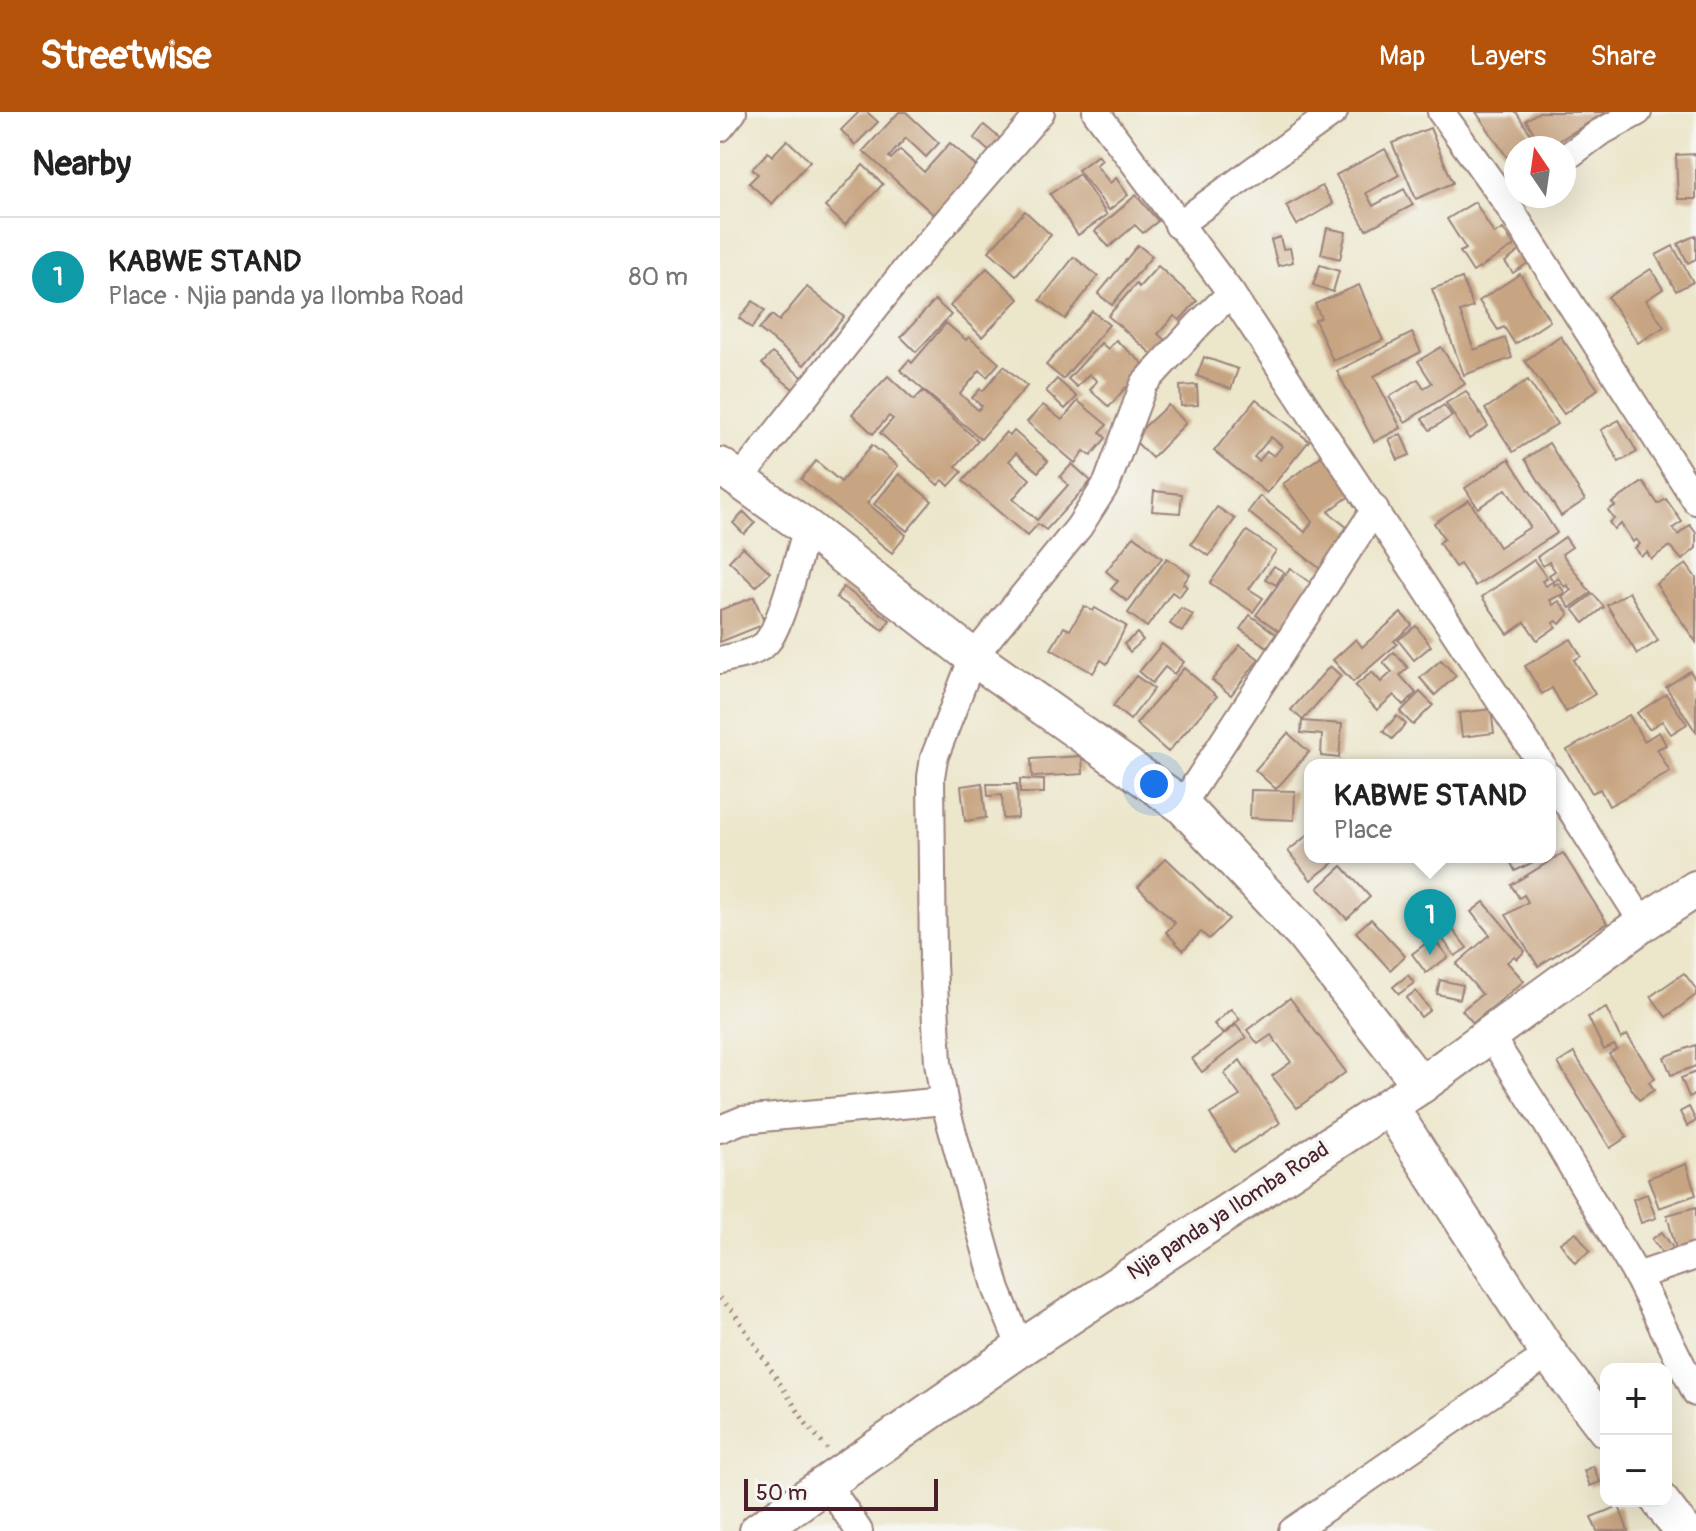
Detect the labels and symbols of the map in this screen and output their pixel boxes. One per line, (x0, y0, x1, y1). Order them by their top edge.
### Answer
north arrow (1504, 136, 1576, 208)
your location (1134, 764, 1174, 804)
pin: 1 (1404, 889, 1456, 955)
street label: Njia panda ya Ilomba Road (1122, 1135, 1334, 1287)
scale bar (744, 1475, 938, 1511)

